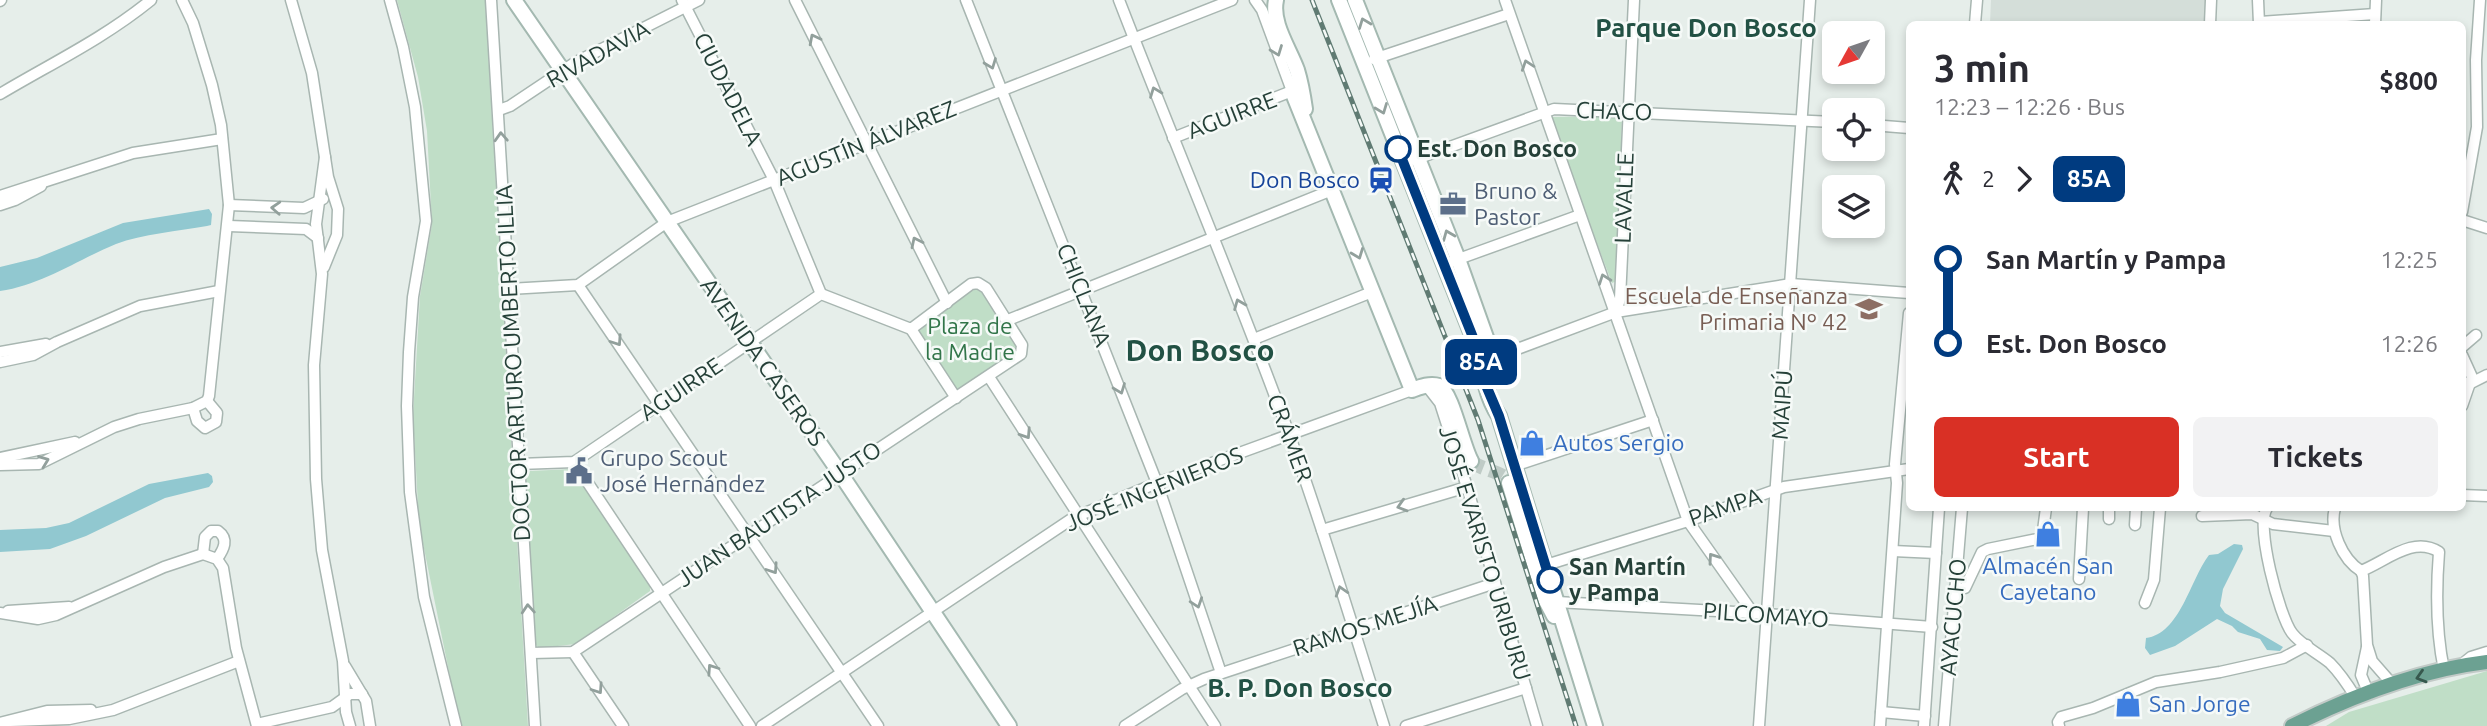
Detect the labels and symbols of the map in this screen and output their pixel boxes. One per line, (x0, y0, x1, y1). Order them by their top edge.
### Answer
district label: Parque Don Bosco (1595, 13, 1817, 42)
street label: RIVADAVIA (542, 15, 654, 92)
one-way arrow (1358, 18, 1372, 30)
north arrow (1822, 21, 1885, 84)
street label: CIUDADELA (689, 28, 768, 149)
one-way arrow (809, 33, 823, 46)
one-way arrow (1268, 44, 1282, 56)
one-way arrow (982, 57, 996, 69)
one-way arrow (1521, 59, 1535, 71)
street label: AGUIRRE (1184, 86, 1280, 143)
one-way arrow (1149, 87, 1163, 99)
street label: AGUSTÍN ÁLVAREZ (772, 94, 959, 190)
street label: CHACO (1575, 97, 1653, 124)
one-way arrow (1374, 102, 1388, 114)
one-way arrow (493, 131, 508, 142)
marker: Est. Don Bosco (1385, 136, 1411, 162)
place label: Est. Don Bosco (1417, 136, 1577, 161)
street label: LAVALLE (1609, 152, 1638, 244)
station icon: Don Bosco (1366, 165, 1396, 195)
place label: Don Bosco (1250, 167, 1360, 192)
place label: Bruno & Pastor (1474, 178, 1557, 229)
street label: DOCTOR ARTURO UMBERTO ILLIA (491, 184, 534, 542)
office icon: Bruno & Pastor (1438, 189, 1468, 219)
one-way arrow (270, 200, 281, 215)
one-way arrow (1442, 230, 1456, 242)
one-way arrow (911, 237, 925, 249)
street label: CHICLANA (1052, 240, 1116, 350)
one-way arrow (1349, 247, 1363, 259)
street label: AVENIDA CASEROS (696, 273, 831, 450)
one-way arrow (1598, 273, 1612, 285)
place label: Escuela de Enseñanza Primaria Nº 42 (1625, 283, 1848, 334)
school or university icon: Escuela de Enseñanza Primaria Nº 42 (1854, 294, 1884, 324)
one-way arrow (1233, 298, 1247, 311)
park label: Plaza de la Madre (925, 313, 1015, 364)
one-way arrow (608, 333, 621, 346)
district label: Don Bosco (1126, 333, 1274, 367)
line badge: 85A (1441, 339, 1521, 385)
street label: AGUIRRE (635, 352, 726, 425)
street label: MAIPÚ (1766, 369, 1796, 441)
one-way arrow (1112, 382, 1126, 394)
street label: CRÁMER (1263, 390, 1319, 485)
street label: JOSÉ EVARISTO URIBURU (1435, 422, 1537, 683)
one-way arrow (1018, 426, 1031, 439)
shop icon: Autos Sergio (1517, 428, 1547, 458)
place label: Autos Sergio (1553, 430, 1685, 455)
street label: JUAN BAUTISTA JUSTO (672, 436, 885, 591)
street label: JOSÉ INGENIEROS (1061, 441, 1246, 536)
place label: Grupo Scout José Hernández (600, 445, 765, 496)
one-way arrow (37, 456, 49, 470)
public building icon: Grupo Scout José Hernández (564, 456, 594, 486)
street label: PAMPA (1685, 482, 1765, 531)
one-way arrow (1396, 498, 1408, 513)
shop icon: Almacén San Cayetano (2033, 519, 2063, 549)
one-way arrow (1709, 553, 1722, 566)
place label: Almacén San Cayetano (1982, 553, 2114, 604)
place label: San Martín y Pampa (1569, 554, 1686, 605)
street label: AYACUCHO (1935, 557, 1970, 677)
one-way arrow (765, 561, 777, 574)
marker: San Martín y Pampa (1537, 567, 1563, 593)
one-way arrow (1335, 585, 1350, 597)
street label: RAMOS MEJÍA (1289, 589, 1440, 661)
one-way arrow (1189, 596, 1203, 608)
street label: PILCOMAYO (1702, 598, 1830, 631)
one-way arrow (521, 603, 536, 614)
one-way arrow (708, 664, 720, 677)
one-way arrow (2415, 668, 2427, 683)
district label: B. P. Don Bosco (1207, 673, 1393, 702)
one-way arrow (590, 681, 602, 694)
shop icon: San Jorge (2113, 689, 2143, 719)
place label: San Jorge (2149, 691, 2251, 716)

